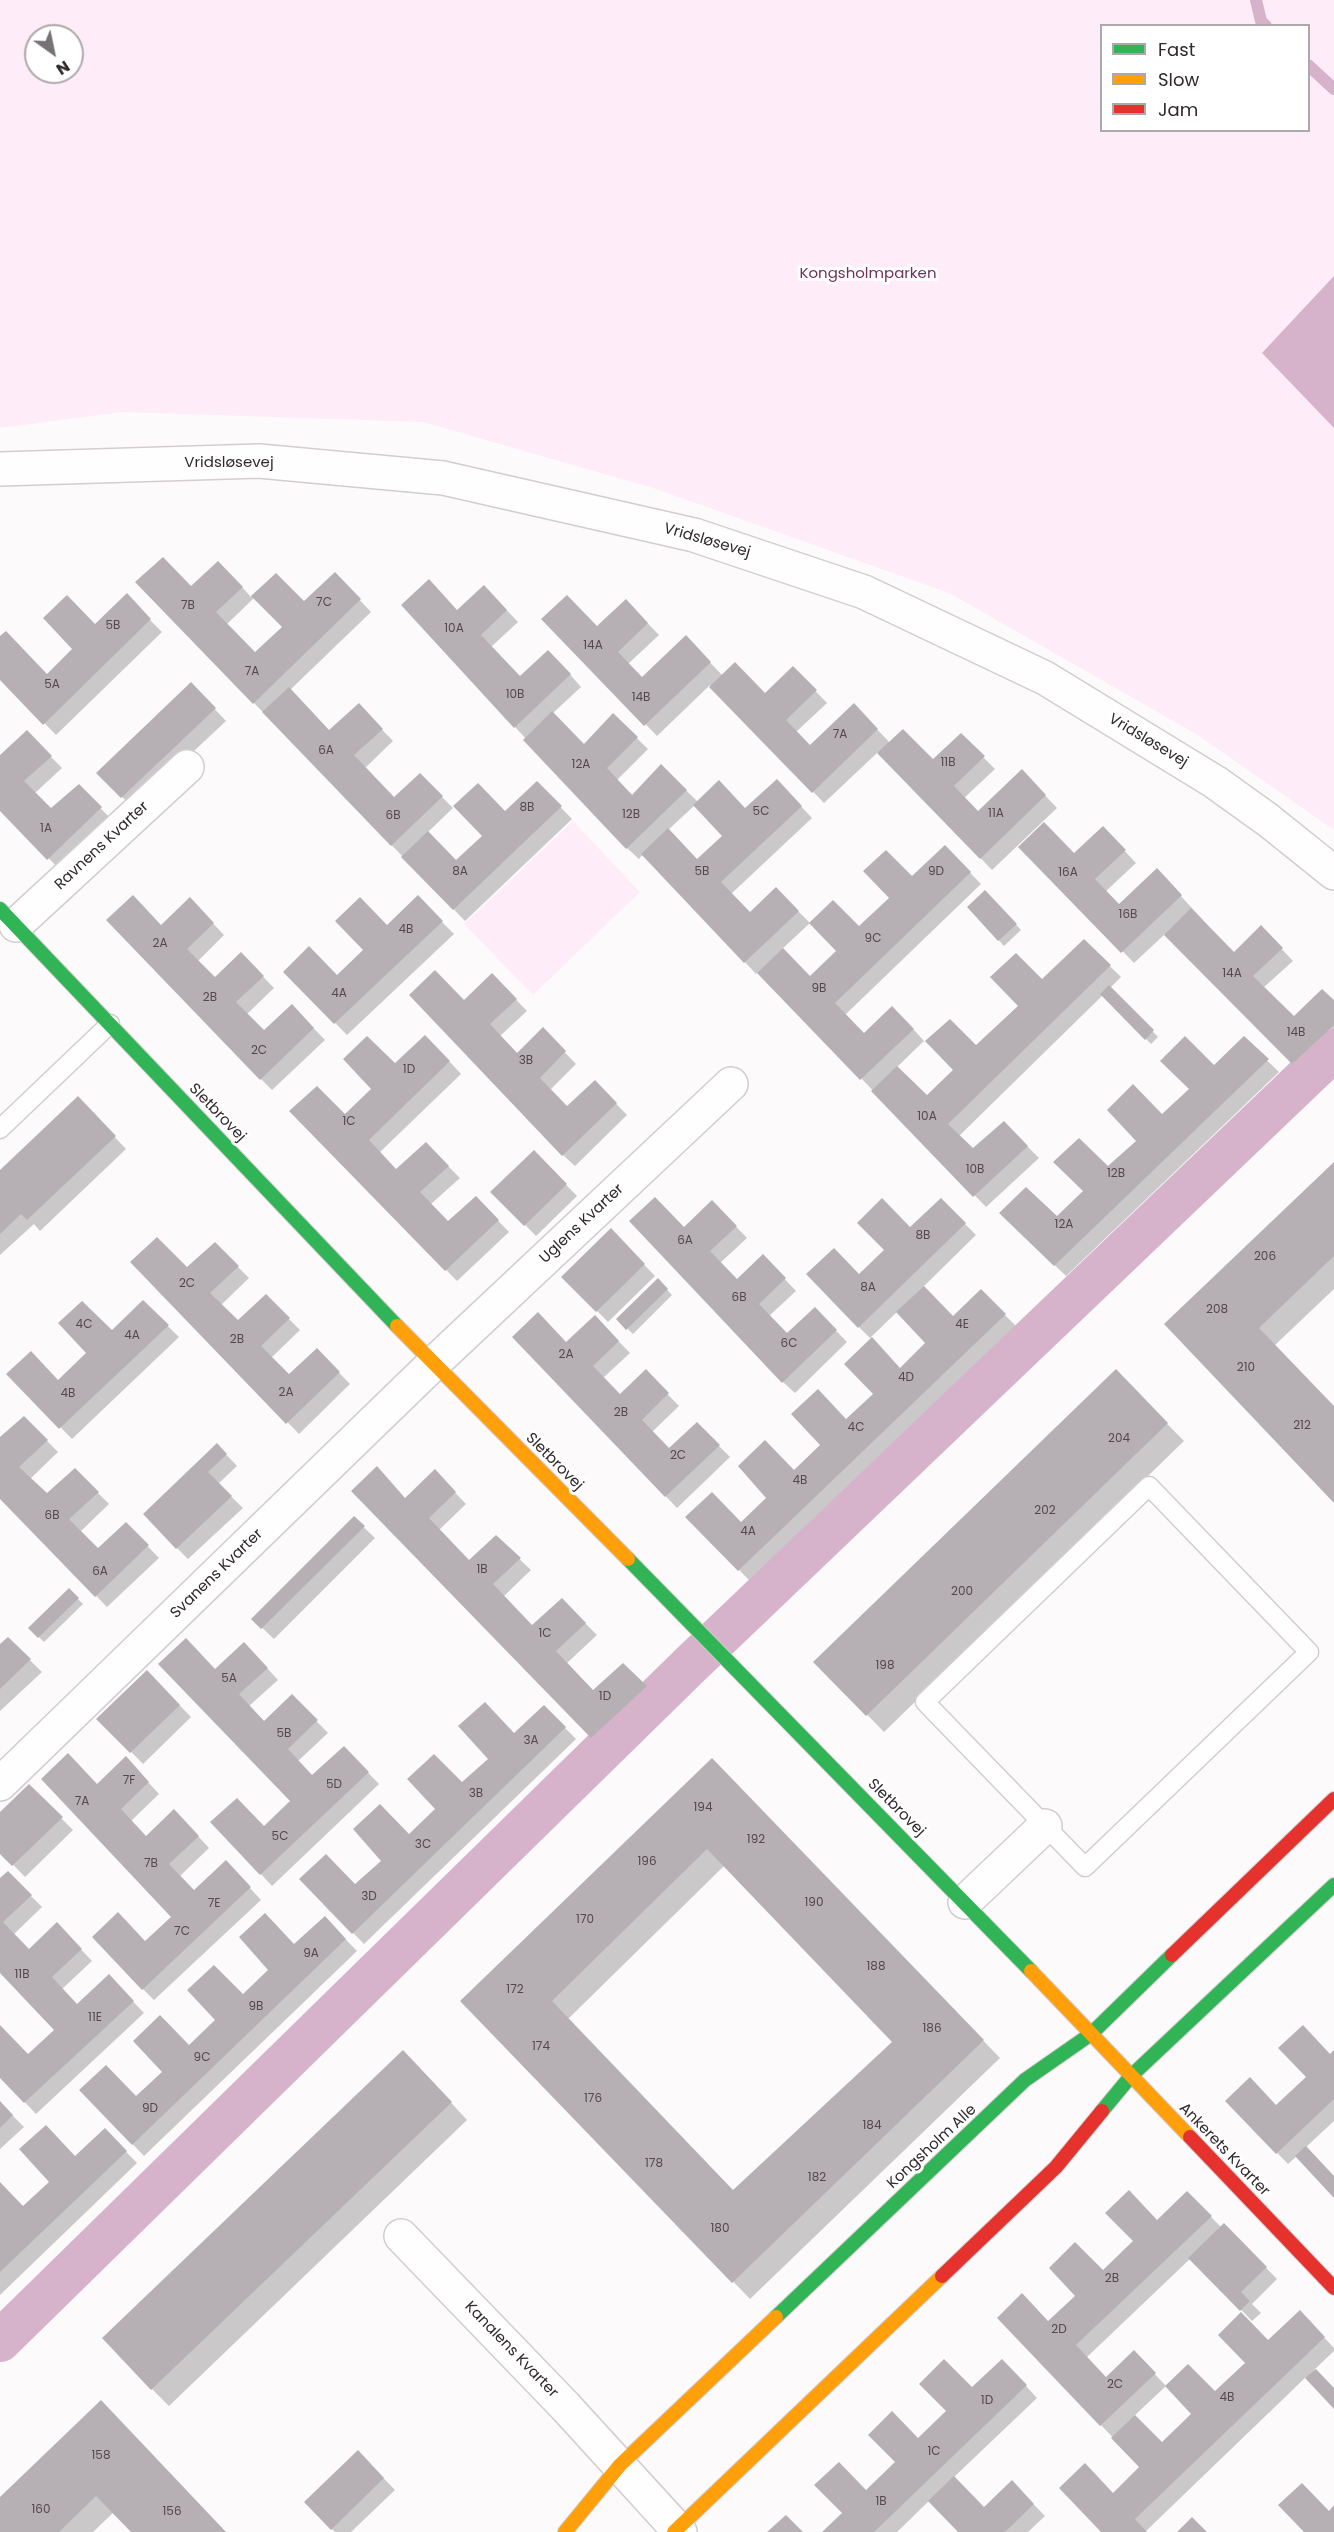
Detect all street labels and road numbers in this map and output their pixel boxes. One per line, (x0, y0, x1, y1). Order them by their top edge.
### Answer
street label: Vridsløsevej (184, 454, 274, 472)
street label: Vridsløsevej (662, 520, 752, 562)
street label: Vridsløsevej (1105, 710, 1191, 772)
street label: Ravnens Kvarter (51, 798, 153, 894)
street label: Sletbrovej (185, 1080, 249, 1146)
street label: Uglens Kvarter (536, 1181, 628, 1267)
street label: Sletbrovej (521, 1429, 587, 1495)
street label: Svanens Kvarter (167, 1525, 267, 1623)
street label: Sletbrovej (863, 1775, 929, 1841)
street label: Ankerets Kvarter (1175, 2100, 1273, 2200)
street label: Kongsholm Alle (884, 2101, 980, 2193)
street label: Kanalens Kvarter (460, 2298, 562, 2402)

